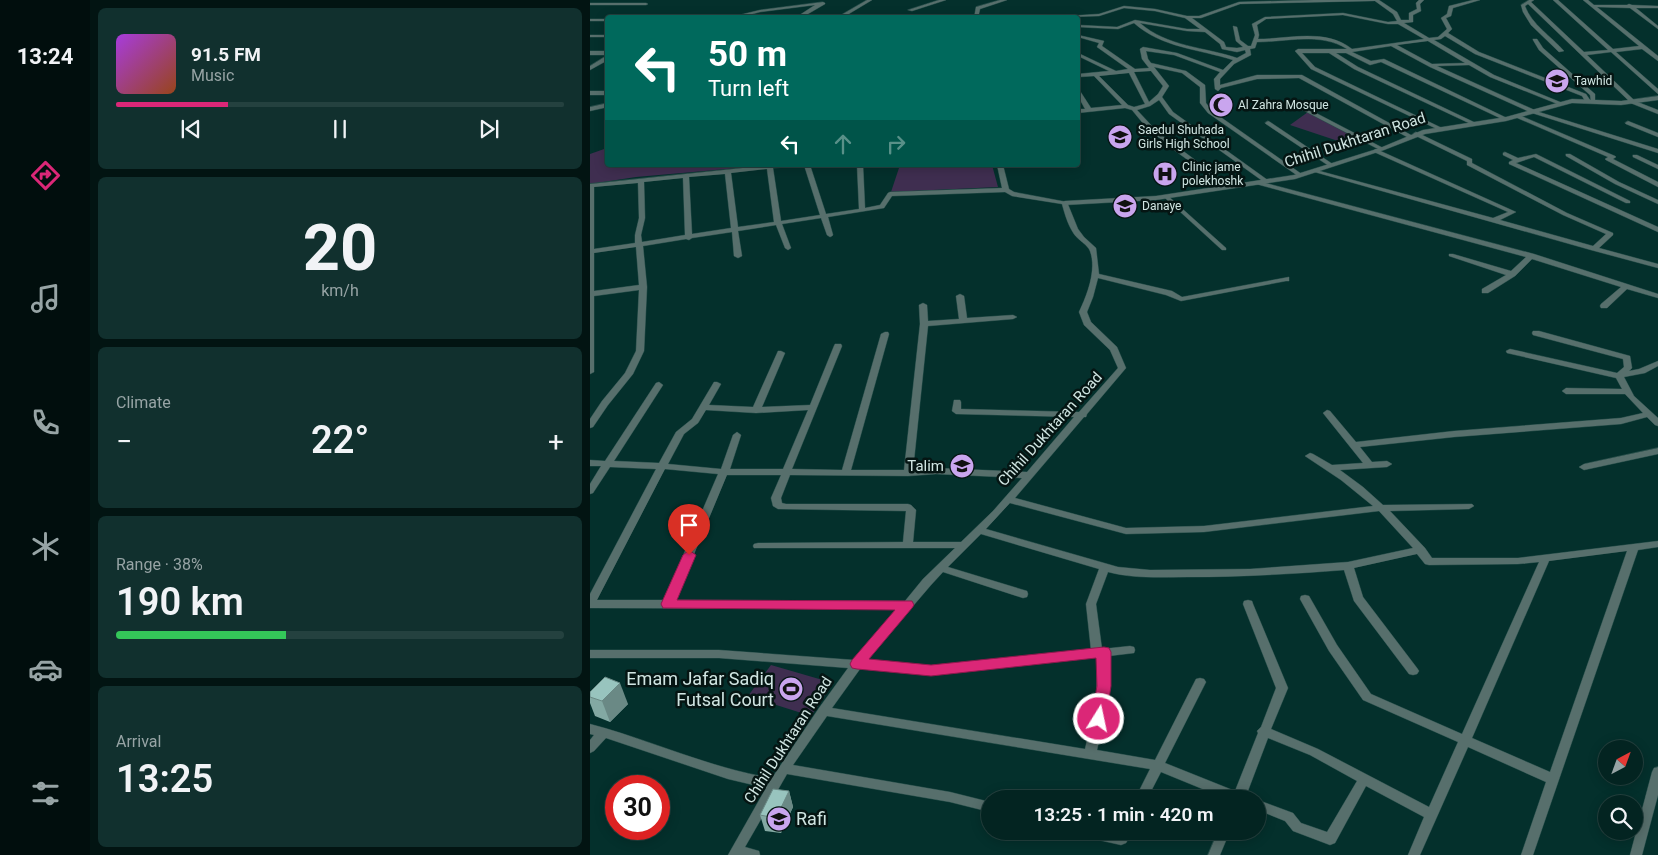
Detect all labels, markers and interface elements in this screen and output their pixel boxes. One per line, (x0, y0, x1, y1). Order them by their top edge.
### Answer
text: 50 m (708, 34, 787, 75)
icon: left (625, 35, 690, 100)
text: 91.5 FM (191, 43, 261, 66)
text: 13:24 (17, 44, 73, 69)
text: Music (191, 66, 234, 85)
school or university icon: Tawhid (1544, 68, 1570, 94)
place label: Tawhid (1574, 74, 1612, 88)
text: Turn left (708, 76, 789, 101)
mosque icon: Al Zahra Mosque (1208, 92, 1234, 118)
place label: Al Zahra Mosque (1238, 98, 1329, 112)
street label: Chihil Dukhtaran Road (1282, 109, 1428, 171)
icon: previous (177, 115, 205, 143)
icon: pause (326, 115, 354, 143)
icon: next (475, 115, 503, 143)
place label: Saedul Shuhada Girls High School (1138, 123, 1230, 151)
school or university icon: Saedul Shuhada Girls High School (1107, 124, 1133, 150)
icon: left (776, 130, 804, 158)
icon: ahead (829, 130, 857, 158)
icon: right (882, 130, 910, 158)
icon: directions (28, 158, 63, 193)
place label: Clinic jame polekhoshk (1182, 160, 1244, 188)
hospital icon: Clinic jame polekhoshk (1152, 161, 1178, 187)
school or university icon: Danaye (1112, 193, 1138, 219)
place label: Danaye (1142, 199, 1181, 213)
text: 20 (303, 210, 377, 286)
icon: music (28, 281, 63, 316)
text: km/h (321, 281, 359, 300)
street label: Chihil Dukhtaran Road (994, 368, 1106, 490)
text: Climate (116, 393, 171, 412)
icon: phone (28, 405, 63, 440)
text: 22° (311, 418, 369, 462)
text: − (116, 425, 132, 458)
text: + (548, 425, 564, 458)
school or university icon: Talim (949, 453, 975, 479)
place label: Talim (907, 457, 944, 475)
pin (668, 504, 710, 555)
icon: arrive (675, 511, 703, 539)
icon: climate (28, 529, 63, 564)
text: Range · 38% (116, 555, 203, 574)
text: 190 km (116, 580, 244, 624)
icon: car (28, 652, 63, 687)
place label: Emam Jafar Sadiq Futsal Court (626, 668, 774, 710)
street label: Chihil Dukhtaran Road (740, 673, 836, 807)
sports icon: Emam Jafar Sadiq Futsal Court (778, 676, 804, 702)
position arrow (1072, 692, 1124, 744)
text: Arrival (116, 732, 161, 751)
north arrow (1598, 740, 1642, 785)
map controls (1598, 740, 1643, 840)
text: 13:25 (116, 757, 213, 801)
speed limit sign: 30 (605, 775, 670, 840)
icon: filters (28, 776, 63, 811)
button: search (1598, 795, 1643, 840)
text: 13:25 · 1 min · 420 m (1033, 803, 1214, 826)
school or university icon: Rafi (766, 806, 792, 832)
place label: Rafi (796, 808, 827, 829)

